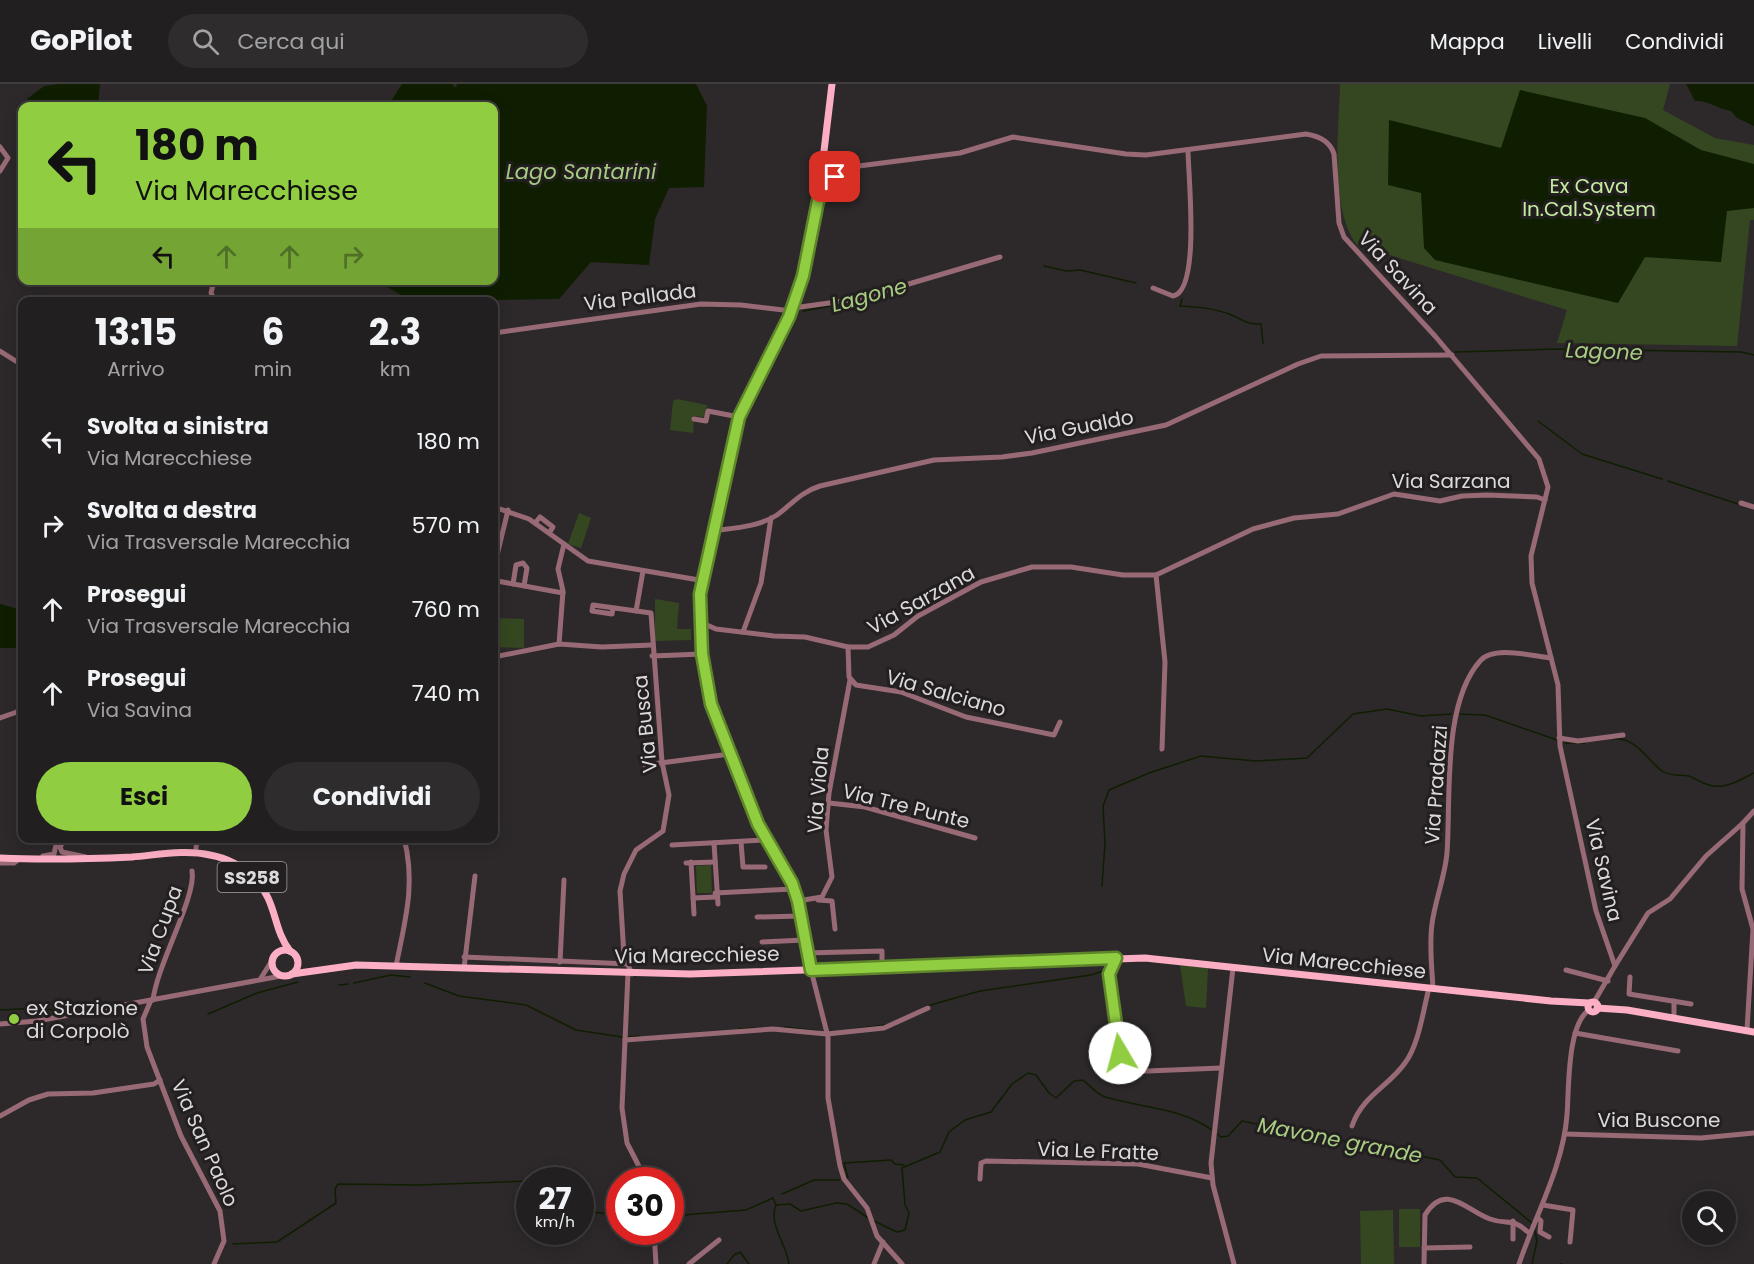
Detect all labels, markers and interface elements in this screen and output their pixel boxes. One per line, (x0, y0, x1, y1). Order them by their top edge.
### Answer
search box (168, 14, 588, 68)
text: GoPilot (30, 21, 132, 60)
icon: search (189, 25, 222, 58)
text: Cerca qui (237, 26, 345, 57)
text: Mappa (1430, 27, 1505, 56)
text: Livelli (1538, 27, 1592, 56)
text: Condividi (1625, 27, 1724, 56)
text: 180 m (135, 116, 259, 175)
icon: left (36, 126, 114, 204)
pin (809, 151, 860, 202)
water label: Lago Santarini (506, 157, 657, 186)
icon: arrive (818, 160, 851, 193)
text: Via Marecchiese (135, 172, 358, 209)
park label: Ex Cava In.Cal.System (1522, 172, 1656, 223)
street label: Via Savina (1352, 225, 1444, 321)
icon: left (147, 240, 180, 273)
icon: ahead (210, 240, 243, 273)
icon: ahead (273, 240, 306, 273)
icon: right (336, 240, 369, 273)
water label: Lagone (828, 271, 910, 319)
street label: Via Pallada (582, 276, 698, 318)
text: 13:15 (95, 307, 177, 358)
text: 6 (262, 307, 284, 358)
text: 2.3 (369, 307, 421, 358)
water label: Lagone (1565, 335, 1643, 367)
text: Arrivo (107, 355, 165, 383)
text: min (254, 355, 292, 383)
text: km (380, 355, 411, 383)
street label: Via Gualdo (1022, 403, 1136, 451)
text: Svolta a sinistra (87, 411, 269, 442)
icon: left (36, 425, 69, 458)
text: 180 m (417, 426, 480, 457)
text: Via Marecchiese (87, 444, 252, 472)
street label: Via Sarzana (1392, 467, 1510, 495)
text: Svolta a destra (87, 495, 257, 526)
icon: right (36, 509, 69, 542)
text: 570 m (412, 510, 480, 541)
text: Via Trasversale Marecchia (87, 528, 350, 556)
street label: Via Sarzana (862, 559, 980, 641)
text: Prosegui (87, 579, 186, 610)
icon: ahead (36, 593, 69, 626)
text: 760 m (412, 594, 480, 625)
text: Via Trasversale Marecchia (87, 612, 350, 640)
street label: Via Salciano (883, 662, 1009, 724)
text: Prosegui (87, 663, 186, 694)
street label: Via Busca (626, 674, 664, 774)
icon: ahead (36, 677, 69, 710)
text: 740 m (412, 678, 480, 709)
text: Via Savina (87, 696, 192, 724)
street label: Via Pradazzi (1418, 724, 1454, 846)
street label: Via Viola (800, 745, 836, 835)
button: Esci (36, 762, 252, 831)
button: Condividi (264, 762, 480, 831)
street label: Via Tre Punte (839, 777, 973, 835)
street label: Via Savina (1579, 816, 1629, 924)
road number: SS258 (218, 862, 286, 892)
street label: Via Cupa (131, 882, 189, 978)
street label: Via Marecchiese (614, 940, 780, 970)
street label: Via Marecchiese (1260, 940, 1428, 986)
place label: ex Stazione di Corpolò (26, 994, 138, 1045)
marker: ex Stazione di Corpolò (7, 1012, 21, 1026)
position arrow (1088, 1021, 1152, 1085)
street label: Via San Paolo (164, 1075, 246, 1211)
street label: Via Buscone (1598, 1106, 1720, 1134)
water label: Mavone grande (1255, 1110, 1425, 1170)
street label: Via Le Fratte (1037, 1135, 1159, 1167)
speed limit sign: 30 (606, 1167, 684, 1245)
text: 27 (538, 1177, 572, 1220)
map controls (1682, 1191, 1736, 1245)
button: search (1682, 1191, 1736, 1245)
text: km/h (535, 1211, 575, 1232)

